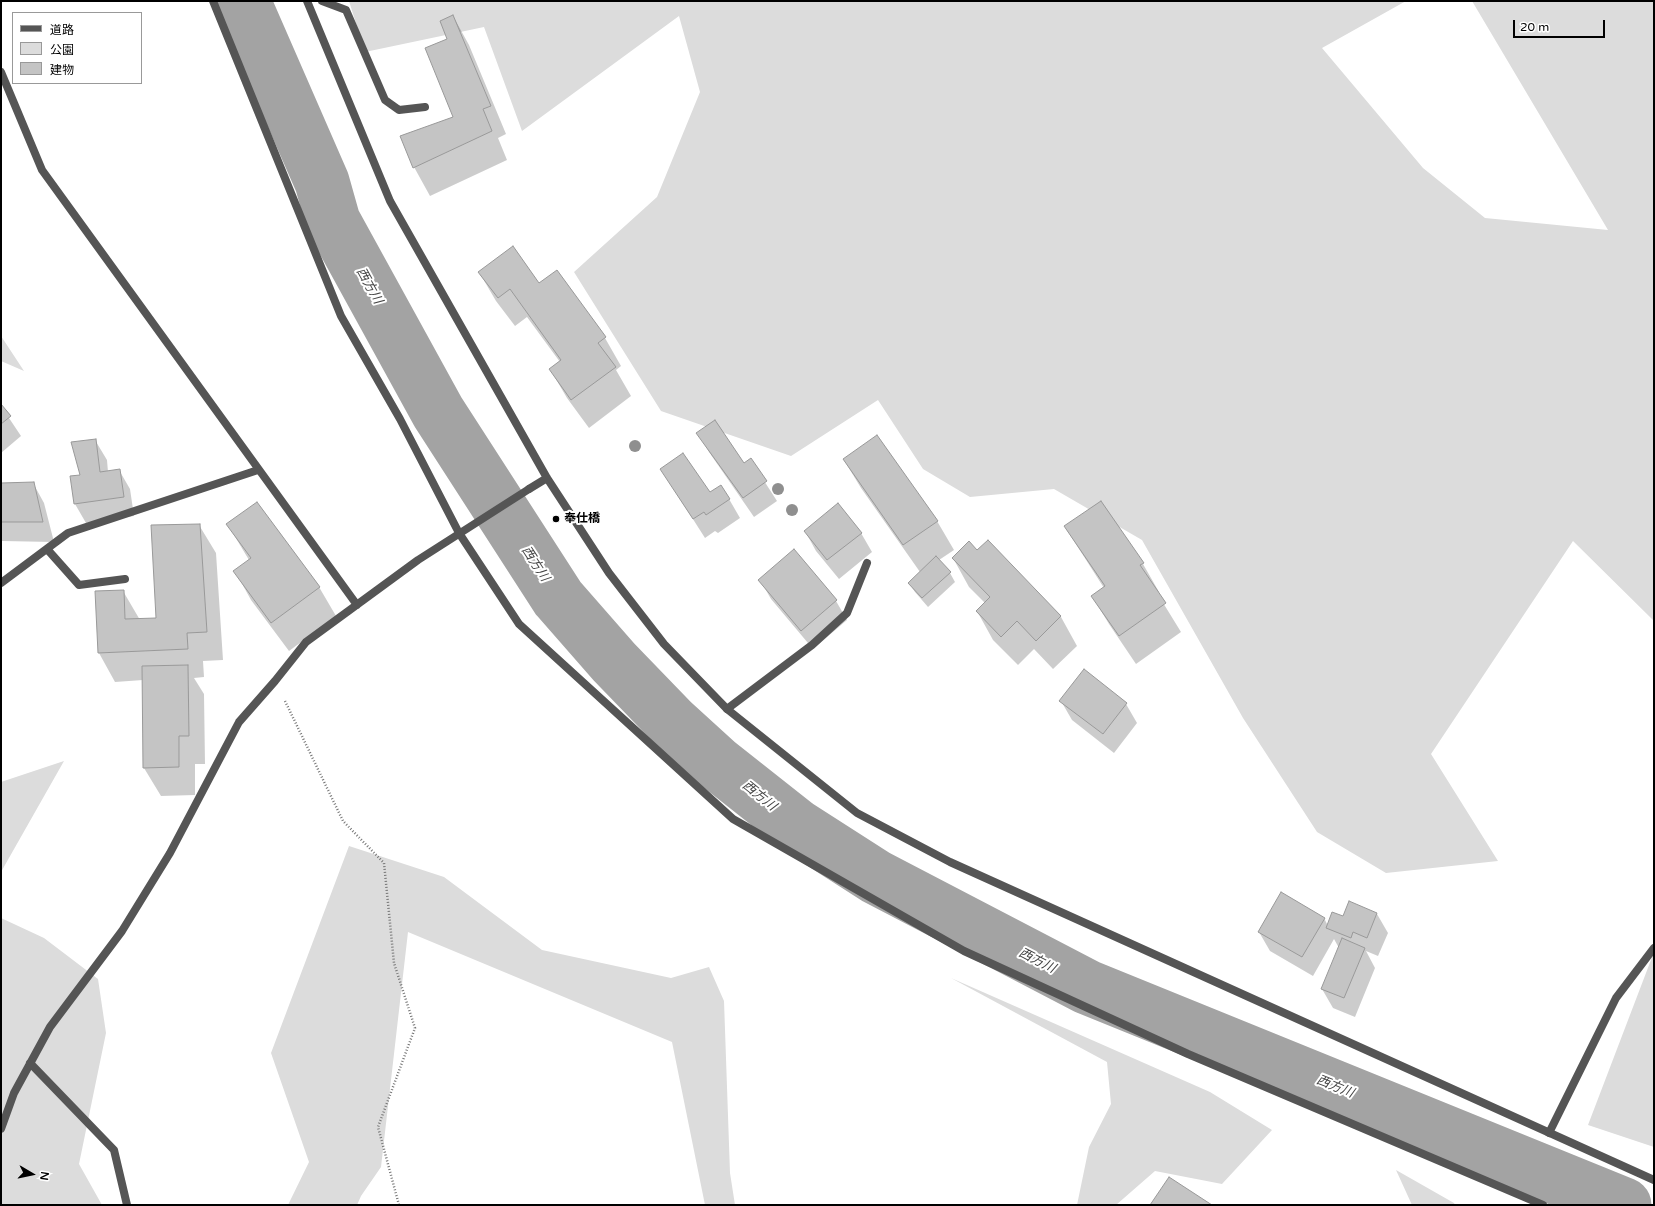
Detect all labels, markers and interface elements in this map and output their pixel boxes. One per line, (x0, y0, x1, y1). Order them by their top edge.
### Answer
legend (12, 12, 142, 84)
scale bar (1515, 12, 1607, 38)
text: 20 m (1520, 20, 1549, 34)
text: 道路 (50, 23, 74, 37)
text: 公園 (50, 43, 74, 57)
text: 建物 (50, 63, 74, 77)
water label: 西方川 (353, 265, 385, 307)
place label: 奉仕橋 (564, 512, 600, 526)
marker: 奉仕橋 (551, 514, 561, 524)
water label: 西方川 (518, 543, 552, 585)
water label: 西方川 (739, 778, 779, 814)
water label: 西方川 (1016, 945, 1058, 977)
water label: 西方川 (1314, 1072, 1356, 1102)
north arrow (12, 1154, 52, 1194)
text: N (37, 1171, 51, 1181)

